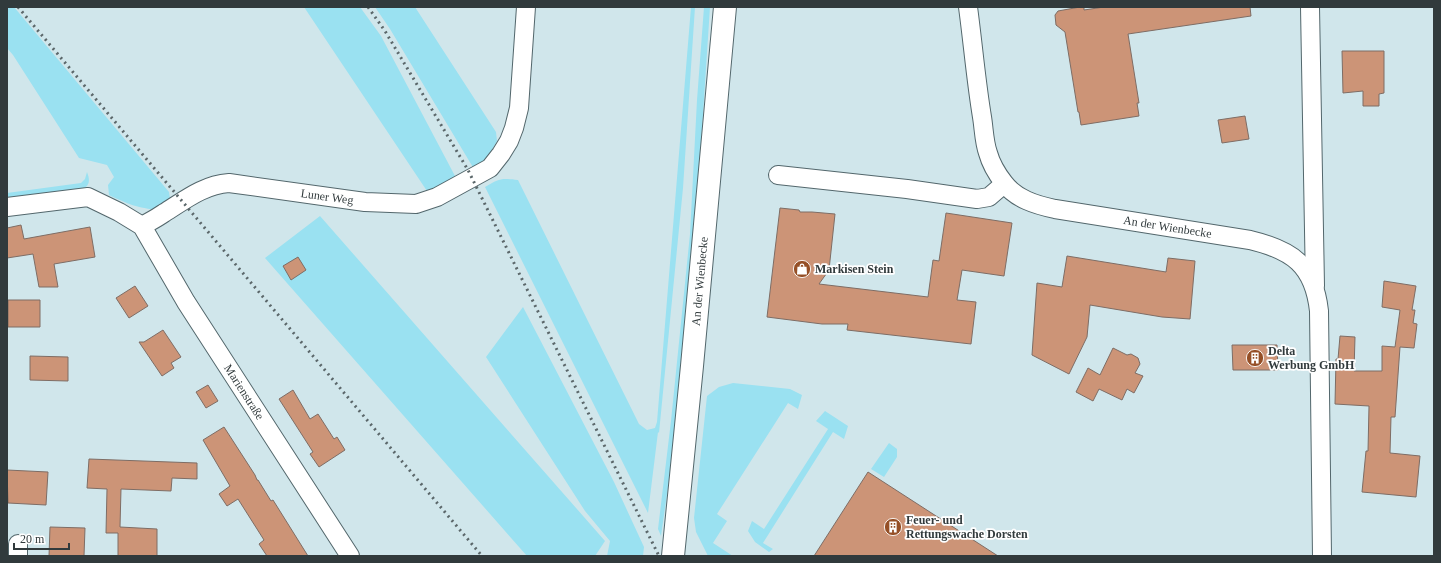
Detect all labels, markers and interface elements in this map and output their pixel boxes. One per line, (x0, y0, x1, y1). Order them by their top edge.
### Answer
street label: Luner Weg (300, 186, 354, 207)
street label: An der Wienbecke (1122, 213, 1213, 241)
street label: An der Wienbecke (689, 236, 711, 326)
shop icon: Markisen Stein (792, 259, 812, 279)
place label: Markisen Stein (815, 262, 894, 276)
place label: Delta Werbung GmbH (1268, 344, 1355, 372)
building icon: Delta Werbung GmbH (1245, 348, 1265, 368)
street label: Marienstraße (221, 362, 267, 422)
place label: Feuer- und Rettungswache Dorsten (906, 513, 1028, 541)
building icon: Feuer- und Rettungswache Dorsten (883, 517, 903, 537)
scale bar (14, 525, 69, 551)
text: 20 m (20, 532, 45, 546)

